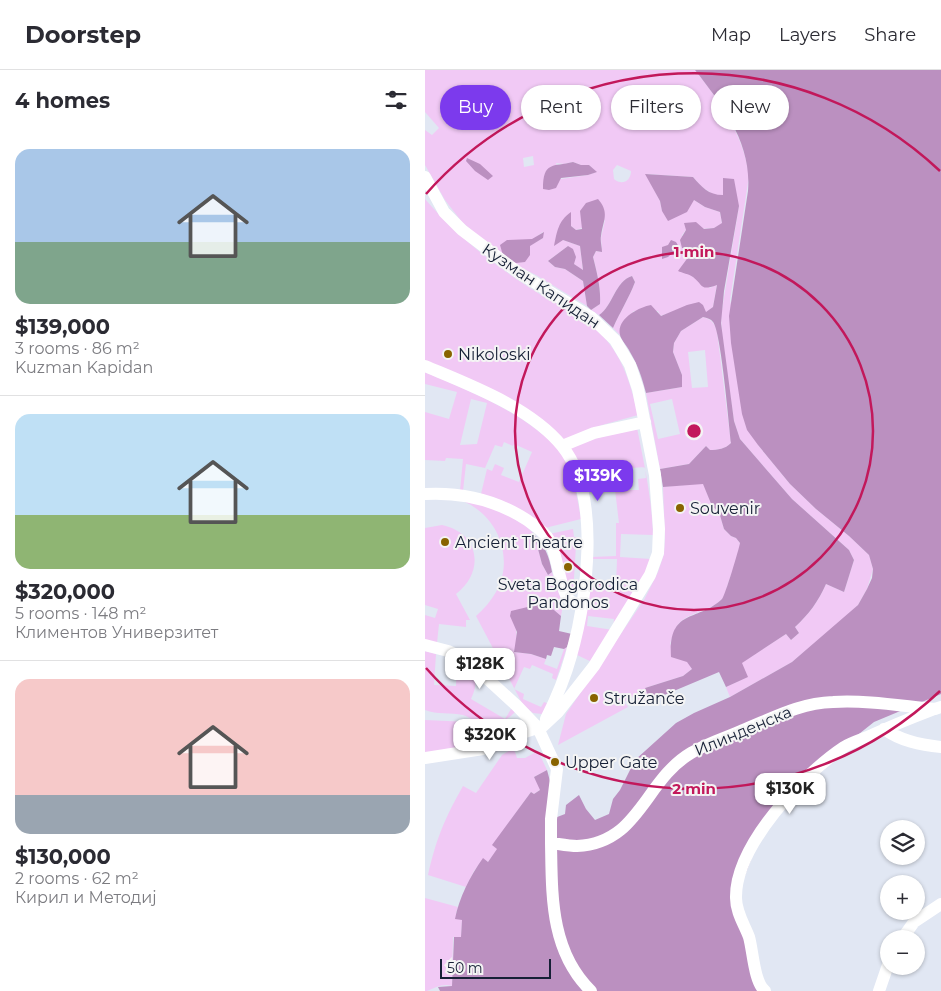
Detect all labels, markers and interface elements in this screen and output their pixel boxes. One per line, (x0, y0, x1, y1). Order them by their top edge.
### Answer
text: Doorstep (25, 20, 141, 49)
text: Map (711, 24, 751, 46)
text: Layers (779, 24, 836, 46)
text: Share (864, 24, 916, 46)
chip: Buy (440, 85, 511, 130)
chip: Rent (521, 85, 601, 130)
chip: Filters (611, 85, 701, 130)
chip: New (711, 85, 789, 130)
icon: filters (382, 86, 410, 114)
text: 4 homes (15, 88, 110, 113)
icon: home (168, 181, 258, 271)
street label: Кузман Капидан (479, 240, 603, 332)
text: 1 min (674, 242, 714, 261)
text: $139,000 (15, 314, 110, 339)
text: 3 rooms · 86 m² (15, 339, 140, 358)
place label: Nikoloski (458, 345, 531, 364)
marker: Nikoloski (442, 348, 454, 360)
text: Kuzman Kapidan (15, 358, 153, 377)
centre of rings (685, 422, 703, 440)
icon: home (168, 447, 258, 537)
pin: $139K (563, 460, 633, 502)
text: $139K (574, 466, 622, 485)
place label: Souvenir (690, 499, 760, 518)
marker: Souvenir (674, 502, 686, 514)
place label: Ancient Theatre (455, 533, 583, 552)
marker: Ancient Theatre (439, 536, 451, 548)
marker: Sveta Bogorodica Pandonos (562, 561, 574, 573)
place label: Sveta Bogorodica Pandonos (498, 575, 638, 612)
text: $320,000 (15, 579, 115, 604)
text: 5 rooms · 148 m² (15, 604, 147, 623)
text: Климентов Универзитет (15, 623, 218, 642)
pin: $128K (445, 648, 515, 690)
text: $128K (456, 654, 504, 673)
place label: Stružanče (604, 689, 684, 708)
marker: Stružanče (588, 692, 600, 704)
street label: Илинденска (692, 702, 794, 760)
icon: home (168, 712, 258, 802)
pin: $320K (455, 718, 525, 761)
text: $320K (464, 725, 516, 744)
place label: Upper Gate (565, 753, 657, 772)
marker: Upper Gate (549, 756, 561, 768)
pin: $130K (755, 772, 825, 815)
text: 2 min (672, 779, 716, 798)
text: $130K (766, 779, 814, 798)
map controls (880, 820, 925, 975)
button: layers (880, 820, 925, 865)
text: $130,000 (15, 844, 111, 869)
text: 2 rooms · 62 m² (15, 869, 139, 888)
button: + (880, 875, 925, 920)
text: Кирил и Методиј (15, 888, 157, 907)
button: − (880, 930, 925, 975)
scale bar (440, 956, 551, 979)
text: 50 m (447, 959, 483, 977)

